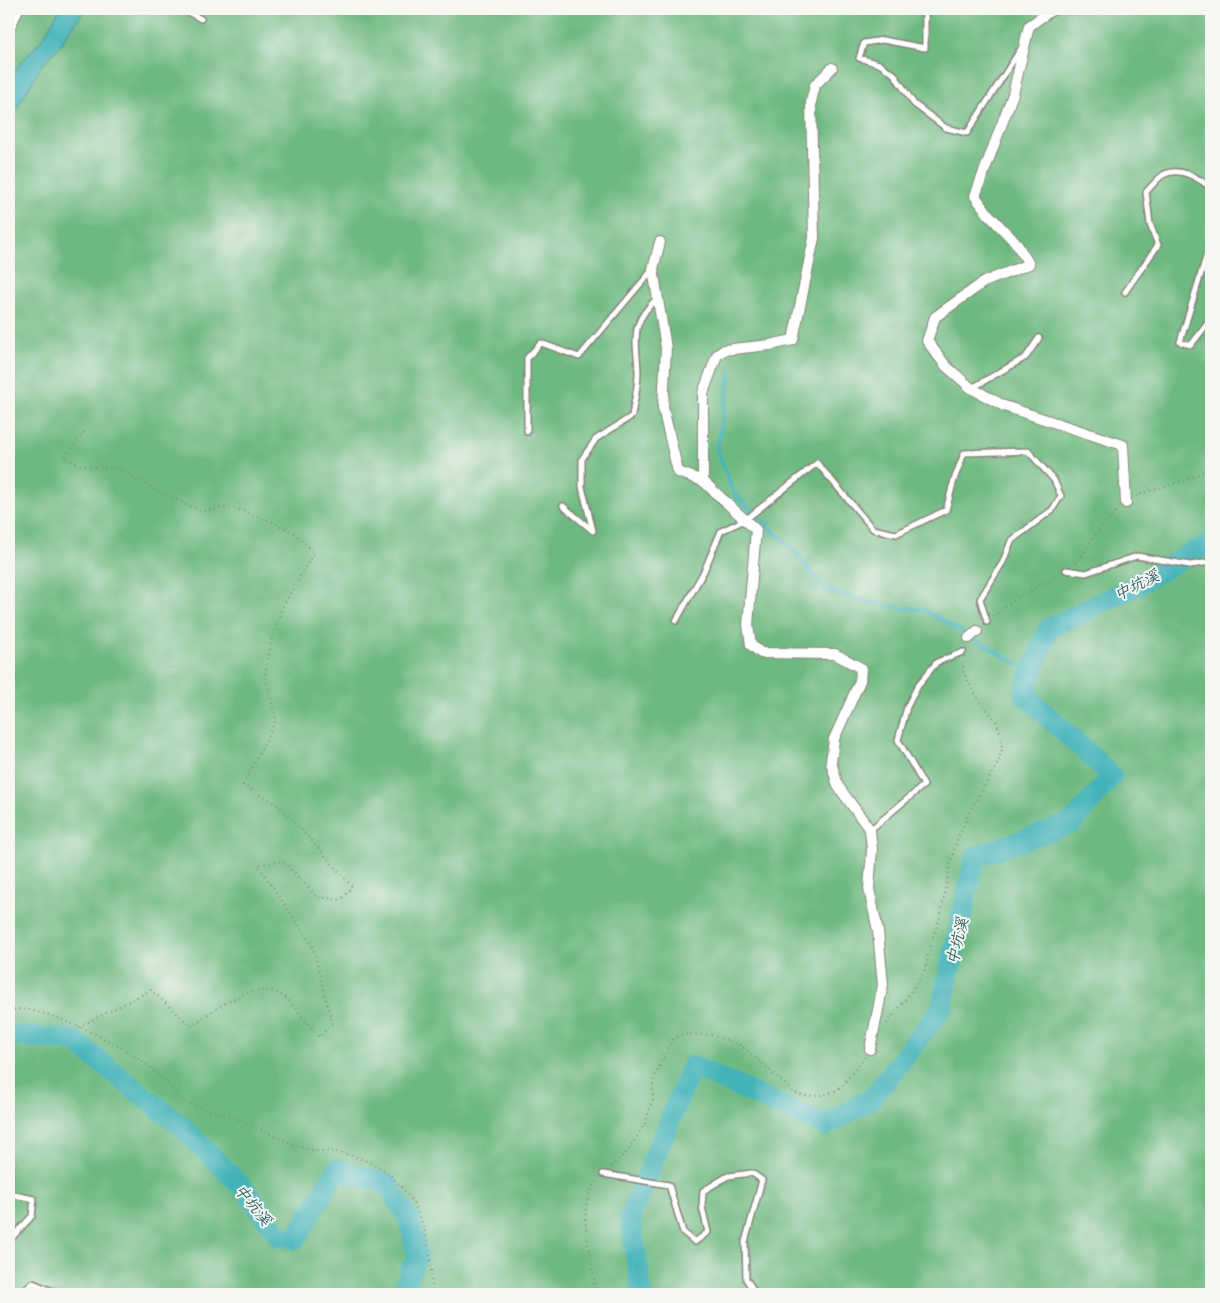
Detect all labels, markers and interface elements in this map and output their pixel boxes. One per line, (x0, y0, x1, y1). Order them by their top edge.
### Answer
water label: 中坑溪 (1110, 563, 1163, 604)
water label: 中坑溪 (940, 914, 972, 967)
water label: 中坑溪 (231, 1179, 278, 1230)

